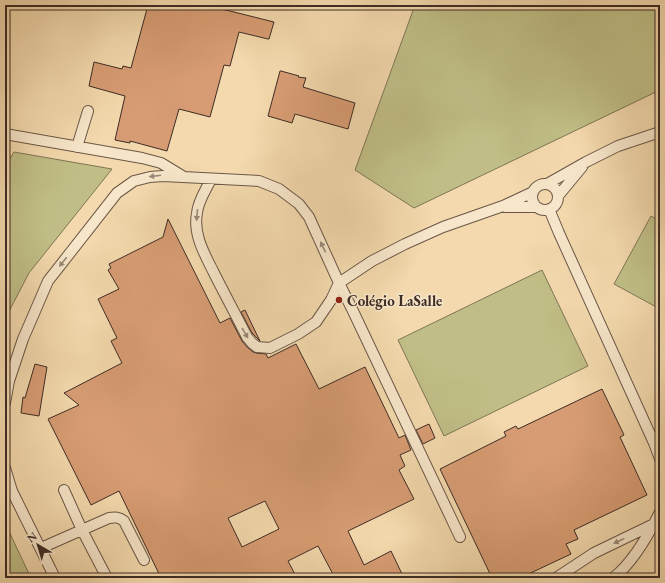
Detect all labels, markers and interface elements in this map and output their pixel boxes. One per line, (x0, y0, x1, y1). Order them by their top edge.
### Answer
one-way arrow (149, 173, 161, 180)
one-way arrow (193, 208, 200, 221)
one-way arrow (320, 242, 326, 253)
one-way arrow (59, 256, 68, 267)
place label: Colégio LaSalle (347, 291, 442, 310)
marker: Colégio LaSalle (334, 295, 344, 305)
one-way arrow (242, 327, 249, 339)
north arrow (18, 525, 58, 565)
text: N (24, 529, 40, 545)
one-way arrow (613, 538, 625, 544)

